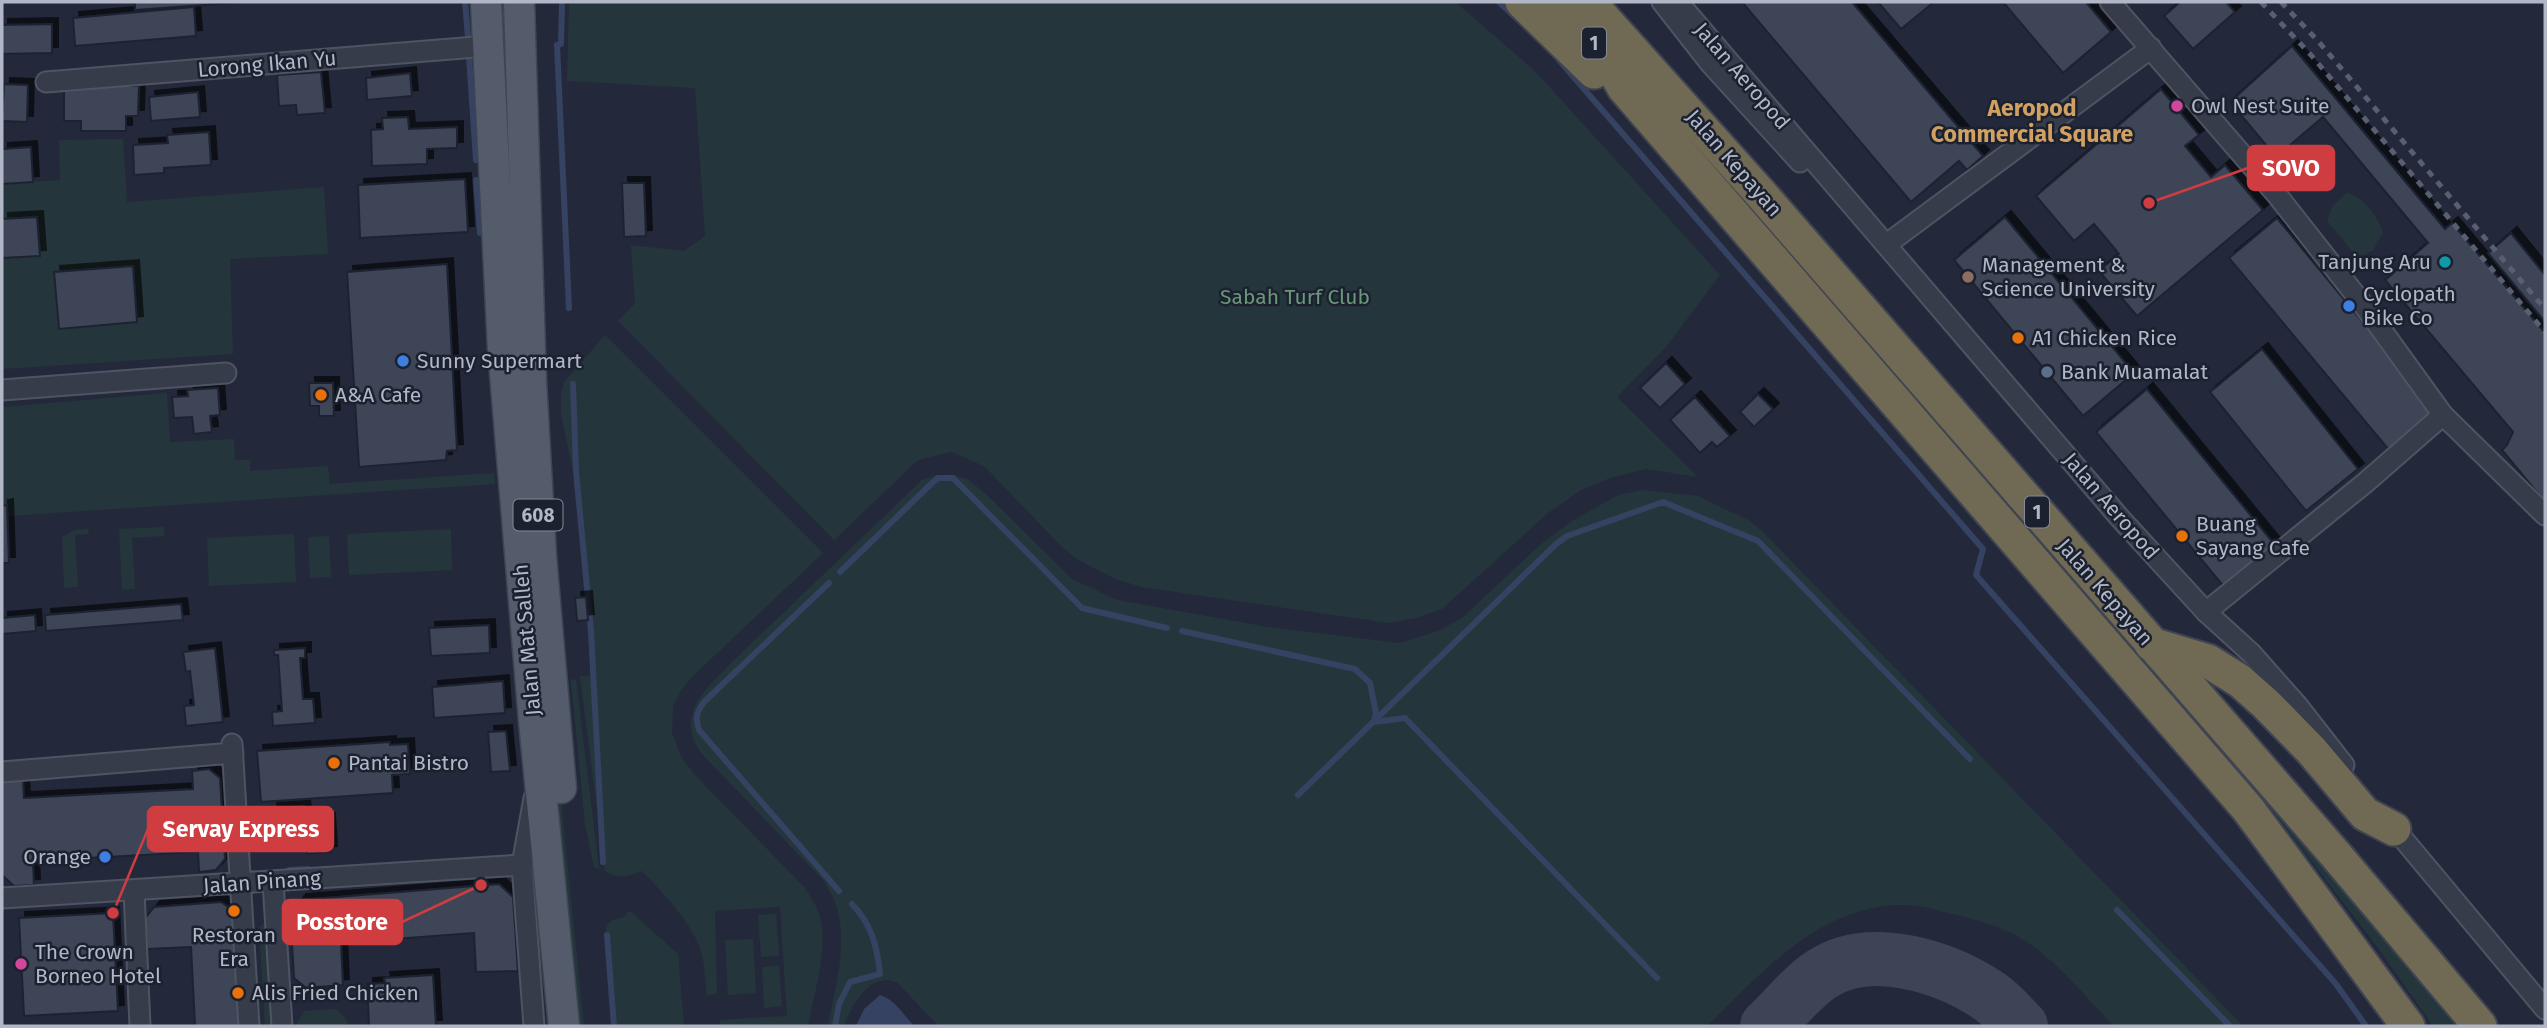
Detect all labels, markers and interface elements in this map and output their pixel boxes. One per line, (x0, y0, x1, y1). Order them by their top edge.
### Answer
street label: Jalan Aeropod (1688, 17, 1796, 135)
road number: 1 (1582, 28, 1606, 58)
street label: Lorong Ikan Yu (196, 45, 338, 83)
place label: Owl Nest Suite (2191, 93, 2329, 119)
district label: Aeropod Commercial Square (1931, 94, 2134, 148)
marker: Owl Nest Suite (2169, 98, 2185, 114)
street label: Jalan Kepayan (1680, 104, 1788, 222)
callout: SOVO (2248, 146, 2334, 190)
text: SOVO (2262, 154, 2320, 182)
place label: Tanjung Aru (2318, 249, 2431, 275)
place label: Management & Science University (1982, 252, 2156, 302)
marker: Tanjung Aru (2437, 254, 2453, 270)
marker: Management & Science University (1960, 269, 1976, 285)
place label: Cyclopath Bike Co (2363, 281, 2456, 331)
park label: Sabah Turf Club (1220, 284, 1370, 310)
marker: Cyclopath Bike Co (2341, 298, 2357, 314)
place label: A1 Chicken Rice (2032, 325, 2177, 351)
marker: A1 Chicken Rice (2010, 330, 2026, 346)
place label: Sunny Supermart (417, 348, 582, 374)
marker: Sunny Supermart (395, 353, 411, 369)
place label: Bank Muamalat (2061, 359, 2208, 385)
marker: Bank Muamalat (2039, 364, 2055, 380)
place label: A&A Cafe (335, 382, 421, 408)
marker: A&A Cafe (313, 387, 329, 403)
street label: Jalan Aeropod (2057, 447, 2165, 565)
road number: 1 (2025, 496, 2049, 527)
road number: 608 (514, 500, 562, 530)
place label: Buang Sayang Cafe (2196, 511, 2310, 561)
marker: Buang Sayang Cafe (2174, 528, 2190, 544)
street label: Jalan Kepayan (2051, 533, 2159, 651)
street label: Jalan Mat Salleh (507, 563, 547, 717)
place label: Pantai Bistro (348, 750, 469, 776)
marker: Pantai Bistro (326, 755, 342, 771)
callout: Servay Express (148, 807, 333, 851)
text: Servay Express (163, 815, 319, 843)
place label: Orange (23, 844, 91, 870)
marker: Orange (97, 849, 113, 865)
street label: Jalan Pinang (202, 865, 322, 899)
callout: Posstore (283, 900, 402, 944)
marker: Restoran Era (226, 903, 242, 919)
text: Posstore (296, 908, 388, 936)
place label: Restoran Era (192, 922, 276, 972)
place label: The Crown Borneo Hotel (35, 939, 161, 989)
marker: The Crown Borneo Hotel (13, 956, 29, 972)
place label: Alis Fried Chicken (252, 980, 419, 1006)
marker: Alis Fried Chicken (230, 985, 246, 1001)

